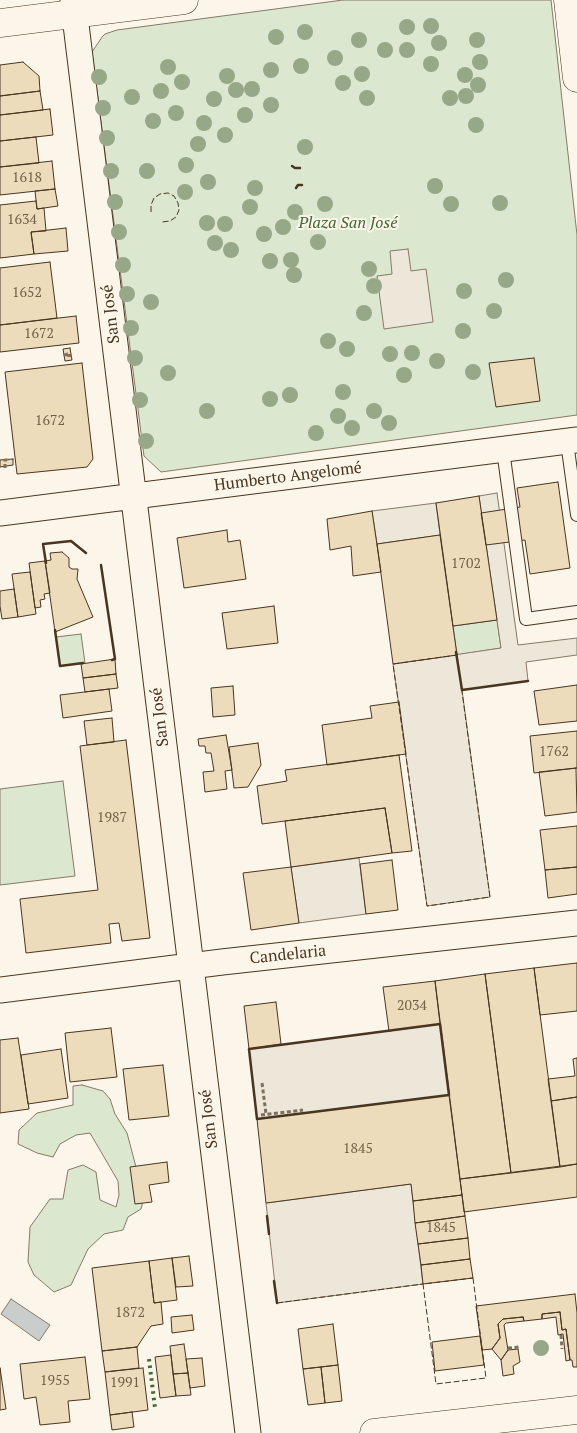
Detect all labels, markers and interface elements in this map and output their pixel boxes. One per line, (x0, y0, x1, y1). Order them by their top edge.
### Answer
house number: 1618 (12, 170, 42, 186)
house number: 1634 (7, 212, 37, 228)
park label: Plaza San José (299, 213, 397, 233)
street label: San José (98, 283, 124, 345)
house number: 1652 (12, 285, 42, 301)
house number: 1672 (24, 326, 54, 342)
house number: 1672 (35, 413, 65, 429)
street label: Humberto Angelomé (213, 458, 363, 496)
house number: 1702 (451, 556, 481, 572)
street label: San José (147, 686, 173, 748)
house number: 1762 (539, 744, 569, 760)
house number: 1987 (97, 810, 127, 826)
street label: Candelaria (249, 941, 327, 969)
house number: 2034 (397, 998, 427, 1014)
street label: San José (196, 1088, 222, 1150)
house number: 1845 (343, 1141, 373, 1157)
house number: 1845 (426, 1220, 456, 1236)
house number: 1872 (115, 1305, 145, 1321)
house number: 1955 (40, 1373, 70, 1389)
house number: 1991 (110, 1375, 140, 1391)

